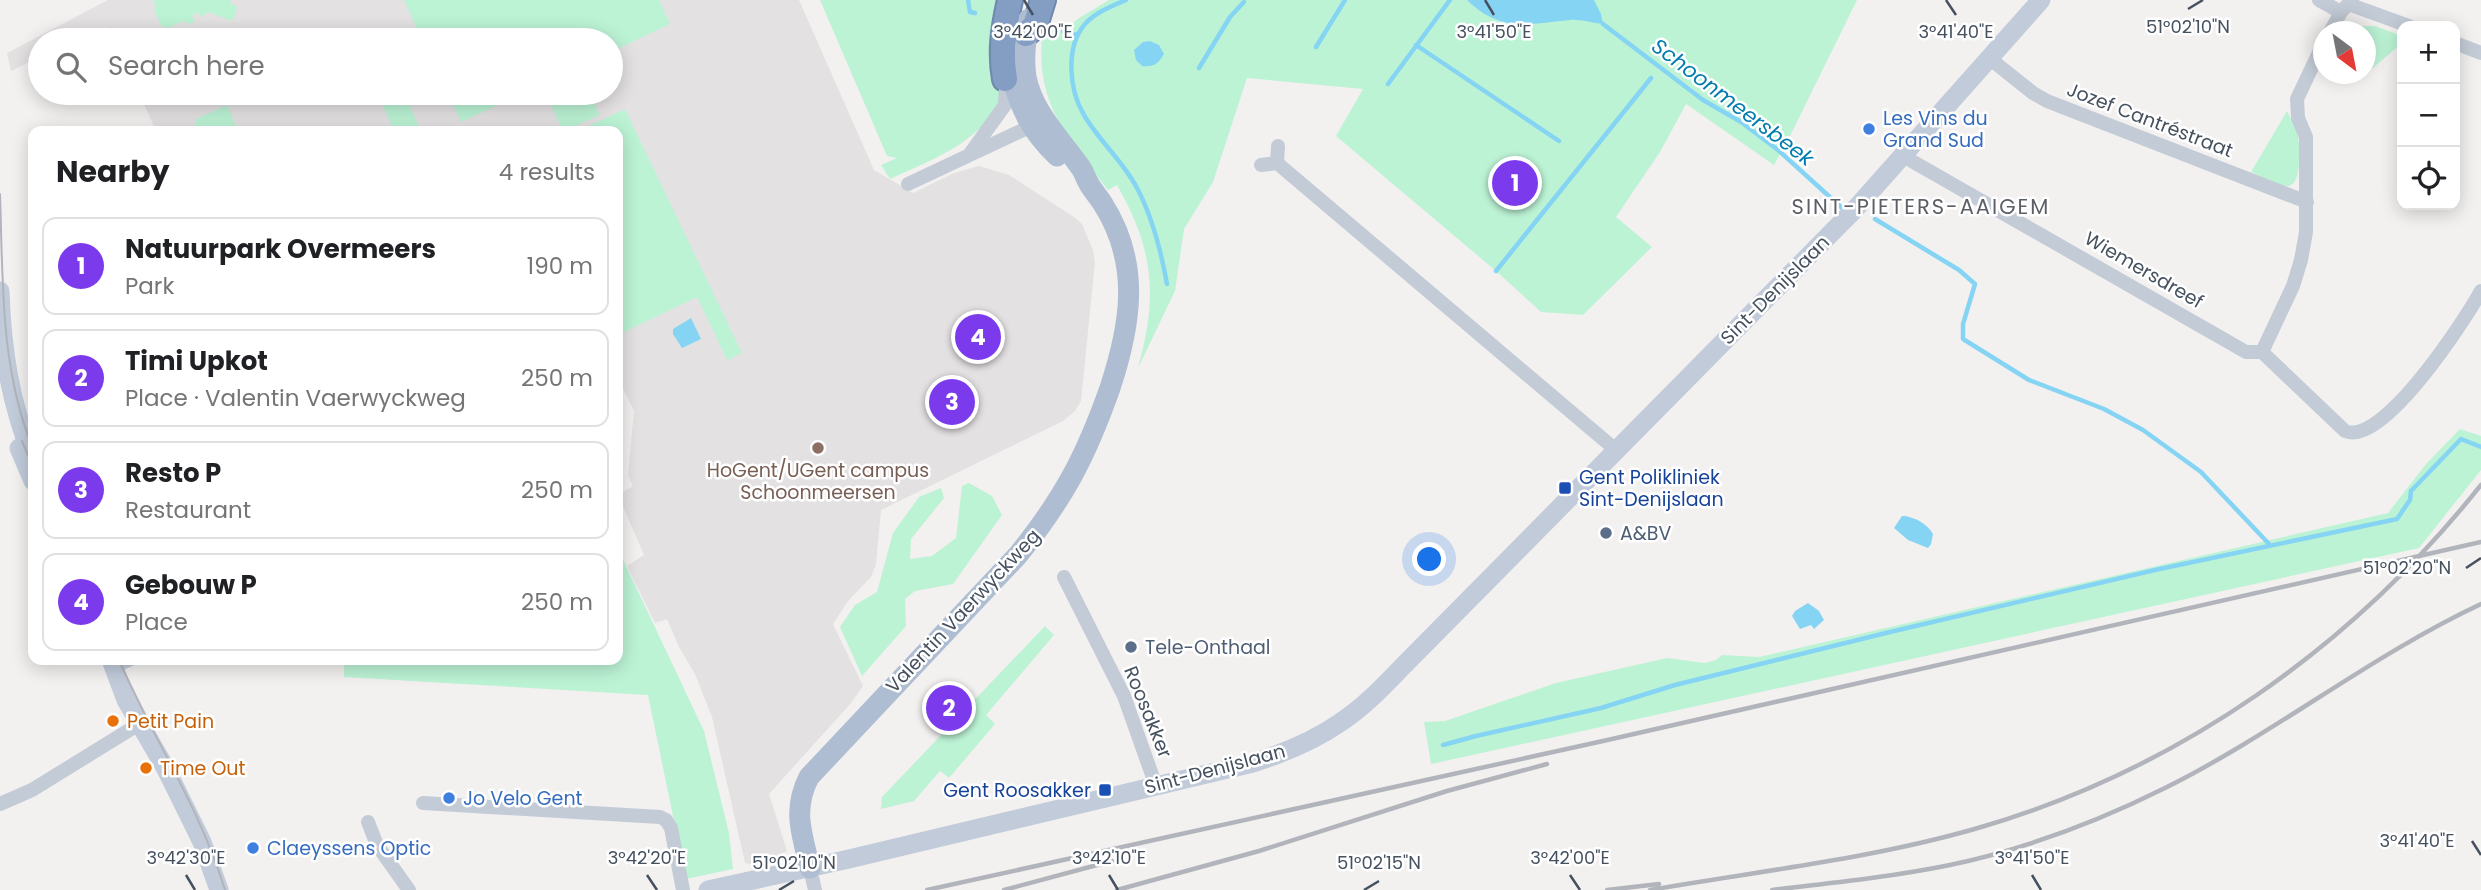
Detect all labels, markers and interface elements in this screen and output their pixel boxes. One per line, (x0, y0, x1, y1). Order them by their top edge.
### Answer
text: 51°02'10"N (2146, 14, 2230, 39)
text: 3°42'00"E (993, 19, 1073, 44)
text: 3°41'50"E (1456, 19, 1532, 44)
text: 3°41'40"E (1918, 19, 1994, 44)
north arrow (2313, 21, 2376, 84)
map controls (2397, 21, 2460, 210)
button: + (2397, 21, 2460, 84)
search box (28, 28, 623, 105)
water label: Schoonmeersbeek (1646, 31, 1821, 173)
icon: search (52, 48, 90, 86)
text: Search here (108, 48, 265, 84)
street label: Jozef Cantréstraat (2063, 76, 2237, 164)
button: − (2397, 84, 2460, 147)
place label: Les Vins du Grand Sud (1883, 105, 1988, 154)
marker: Les Vins du Grand Sud (1861, 121, 1877, 137)
button: locate (2397, 147, 2460, 210)
text: Nearby (56, 150, 170, 193)
text: 4 results (499, 156, 595, 188)
pin: 1 (1492, 157, 1538, 209)
district label: SINT-PIETERS-AAIGEM (1792, 192, 2050, 221)
street label: Wiemersdreef (2080, 225, 2208, 315)
street label: Sint-Denijslaan (1714, 229, 1836, 351)
text: Natuurpark Overmeers (125, 231, 436, 267)
text: 1 (77, 250, 85, 282)
text: 190 m (527, 250, 593, 282)
text: Park (125, 270, 174, 302)
pin: 4 (955, 311, 1001, 363)
text: Timi Upkot (125, 343, 268, 379)
text: 2 (74, 362, 88, 394)
text: 250 m (521, 362, 593, 394)
pin: 3 (929, 376, 975, 428)
text: Place · Valentin Vaerwyckweg (125, 382, 466, 414)
marker: HoGent/UGent campus Schoonmeersen (810, 440, 826, 456)
text: Resto P (125, 455, 221, 491)
place label: HoGent/UGent campus Schoonmeersen (707, 457, 929, 506)
place label: Gent Polikliniek Sint-Denijslaan (1579, 464, 1724, 513)
text: 3 (74, 474, 88, 506)
text: 250 m (521, 474, 593, 506)
marker: Gent Polikliniek Sint-Denijslaan (1557, 480, 1573, 496)
text: Restaurant (125, 494, 251, 526)
place label: A&BV (1620, 520, 1671, 547)
street label: Valentin Vaerwyckweg (880, 523, 1046, 699)
marker: A&BV (1598, 525, 1614, 541)
your location (1412, 542, 1446, 576)
text: 51°02'20"N (2363, 555, 2451, 580)
text: Gebouw P (125, 567, 257, 603)
text: 4 (73, 586, 89, 618)
text: 250 m (521, 586, 593, 618)
text: Place (125, 606, 188, 638)
place label: Tele-Onthaal (1145, 634, 1271, 661)
marker: Tele-Onthaal (1123, 639, 1139, 655)
street label: Roosakker (1117, 662, 1179, 762)
pin: 2 (926, 682, 972, 734)
place label: Petit Pain (127, 708, 214, 735)
marker: Petit Pain (105, 713, 121, 729)
street label: Sint-Denijslaan (1142, 737, 1288, 801)
place label: Time Out (160, 755, 245, 782)
marker: Time Out (138, 760, 154, 776)
place label: Gent Roosakker (943, 777, 1091, 804)
marker: Gent Roosakker (1097, 782, 1113, 798)
place label: Jo Velo Gent (463, 785, 583, 812)
marker: Jo Velo Gent (441, 790, 457, 806)
text: 3°41'40"E (2379, 828, 2455, 853)
place label: Claeyssens Optic (267, 835, 431, 862)
marker: Claeyssens Optic (245, 840, 261, 856)
text: 3°42'30"E (147, 845, 225, 870)
text: 3°42'20"E (608, 845, 686, 870)
text: 3°42'10"E (1072, 845, 1146, 870)
text: 3°42'00"E (1530, 845, 1610, 870)
text: 3°41'50"E (1994, 845, 2070, 870)
text: 51°02'10"N (752, 850, 836, 875)
text: 51°02'15"N (1337, 850, 1421, 875)

